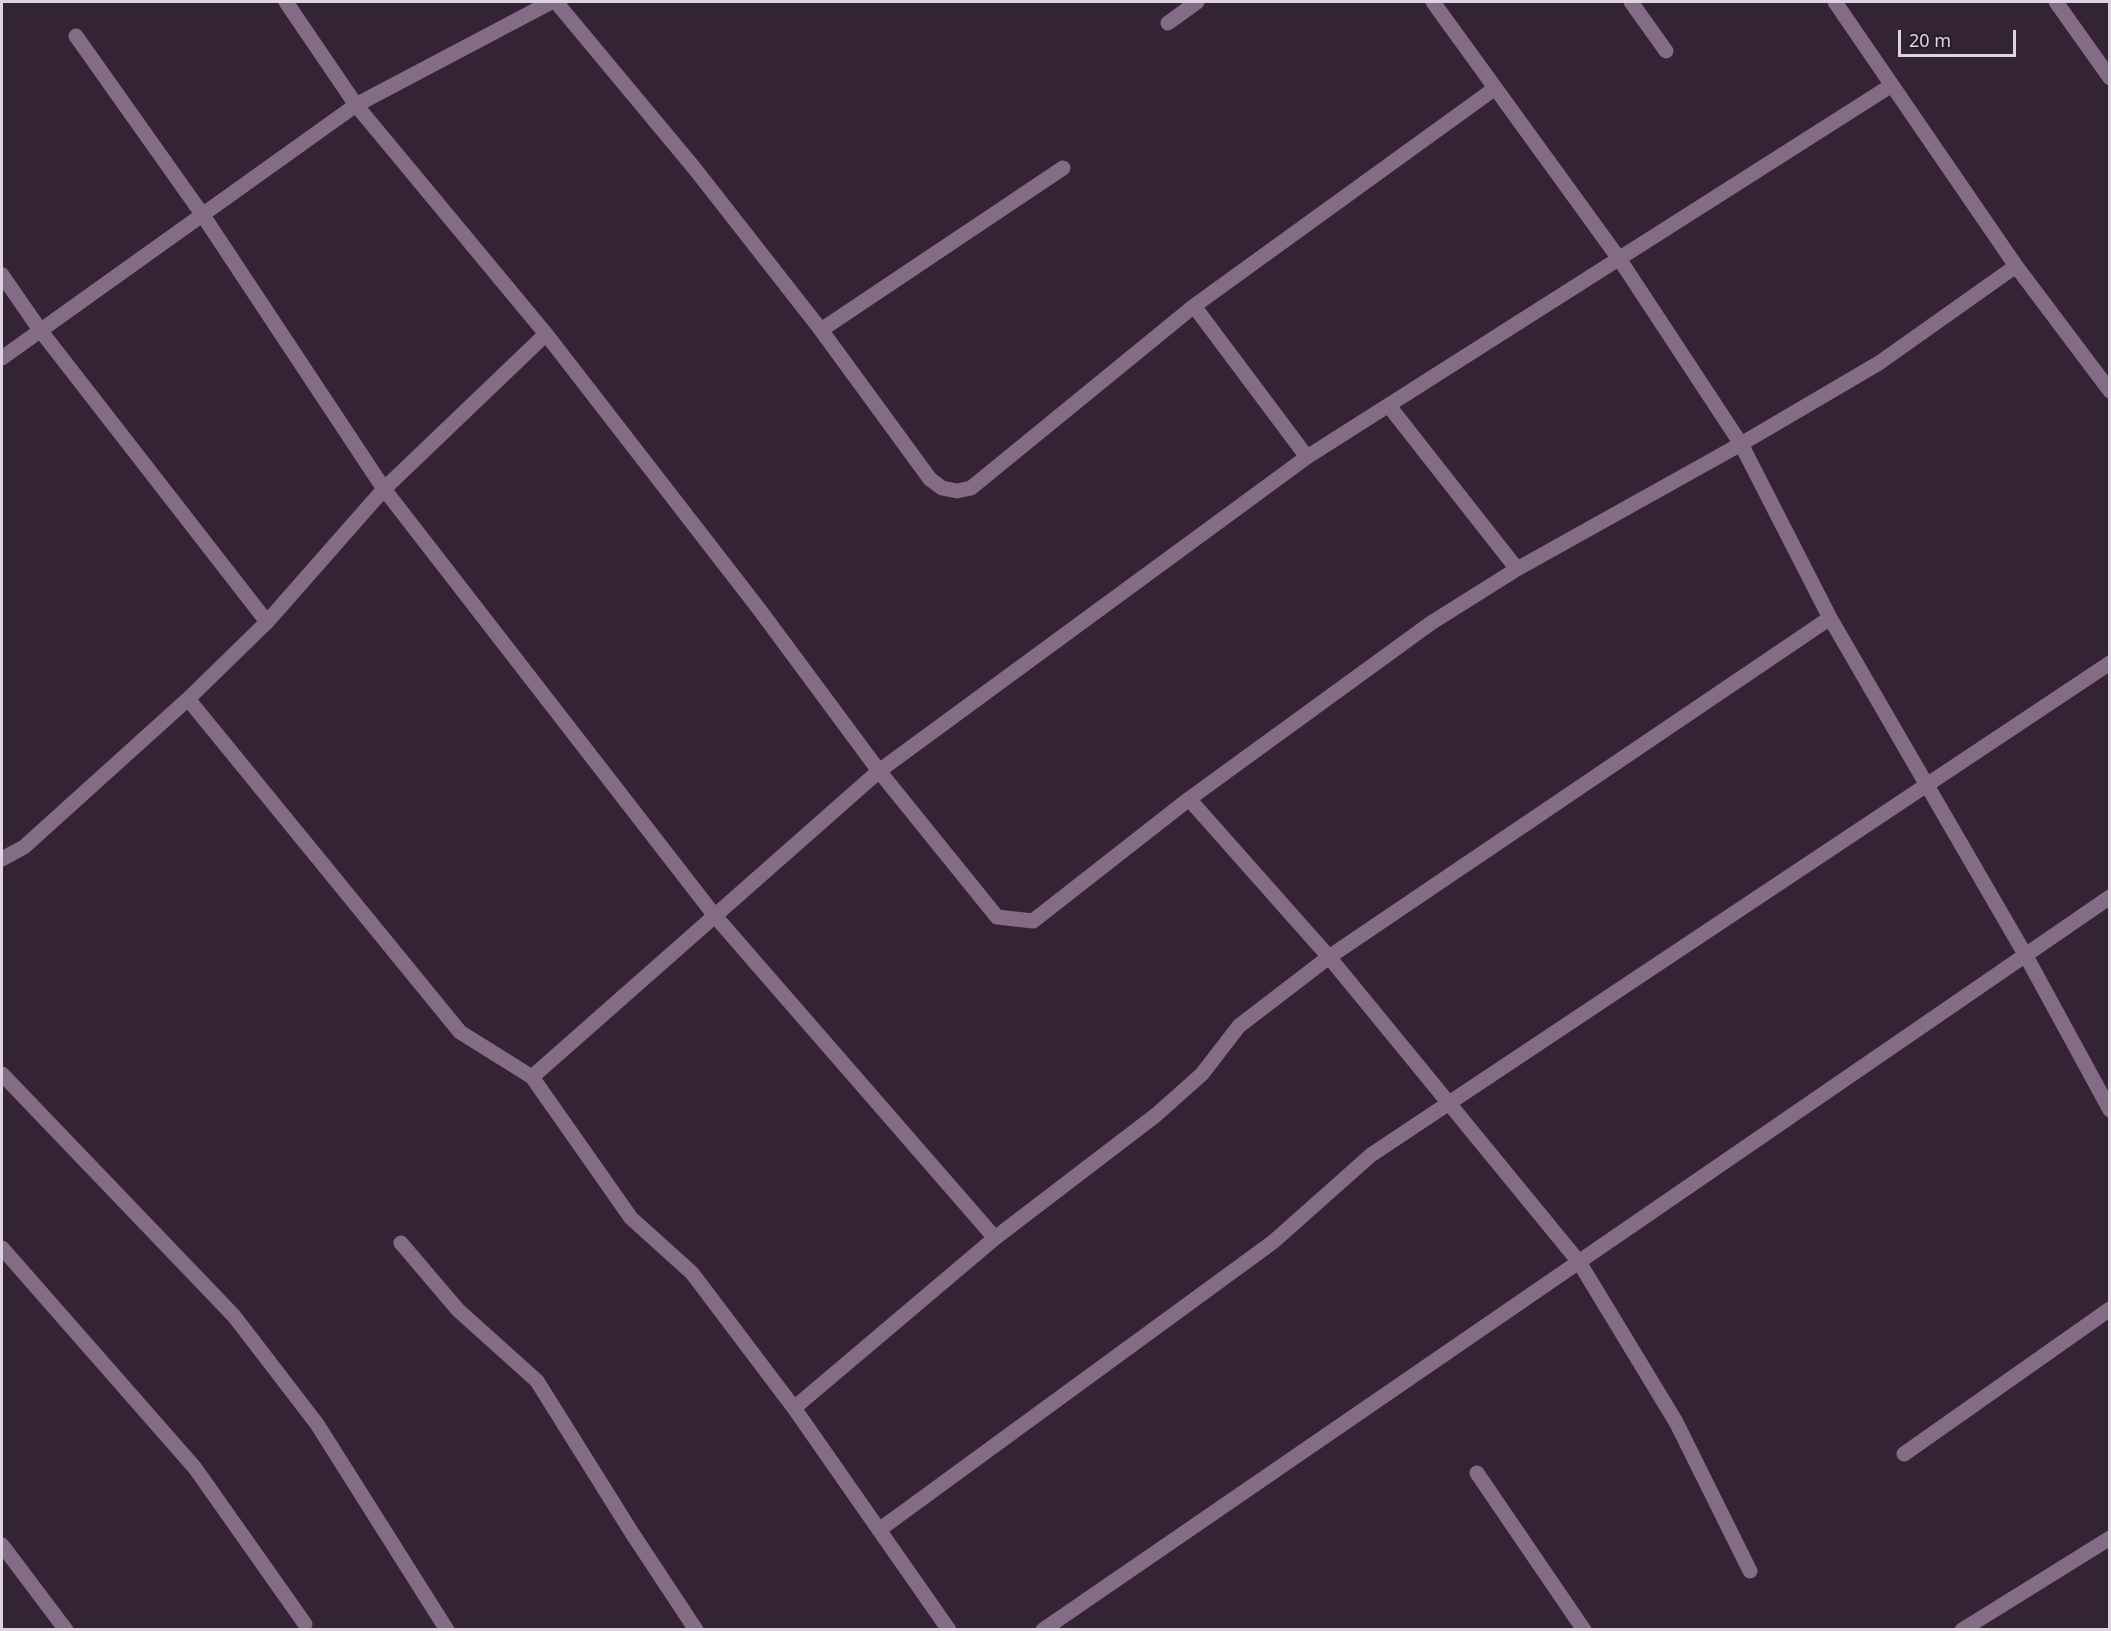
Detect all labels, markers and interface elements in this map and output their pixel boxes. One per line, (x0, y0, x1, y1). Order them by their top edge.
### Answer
scale bar (1901, 18, 2020, 56)
text: 20 m (1909, 28, 1951, 52)

